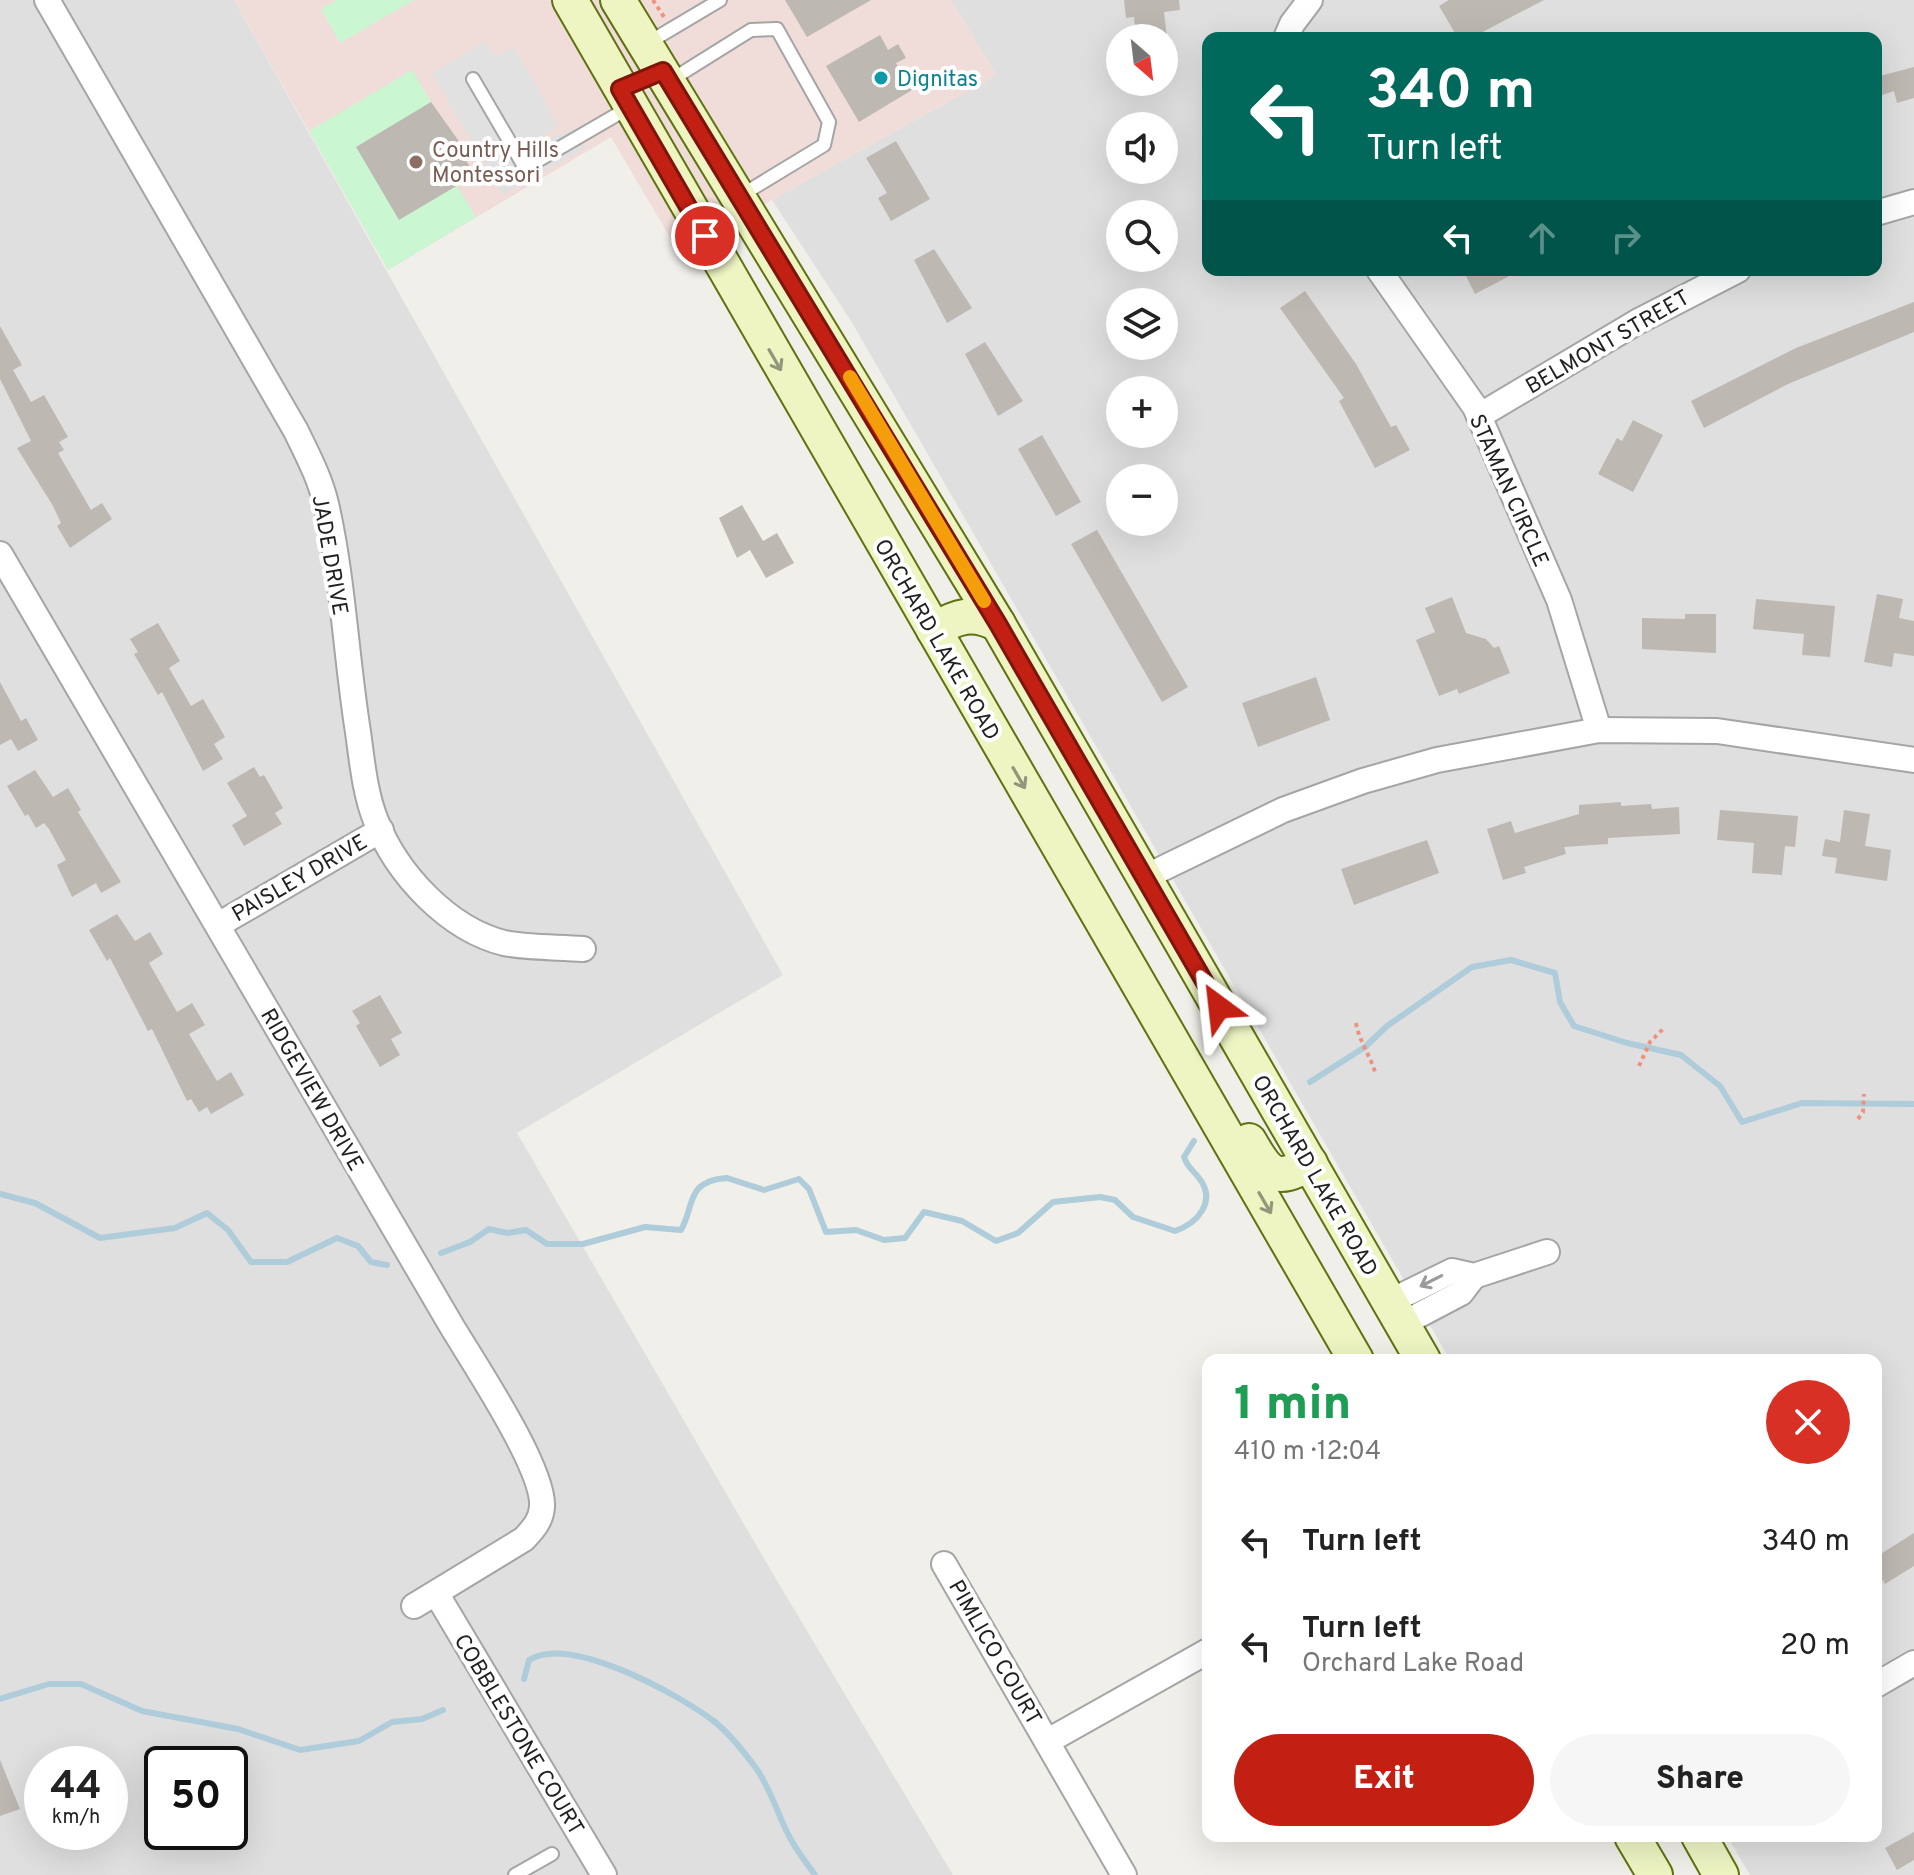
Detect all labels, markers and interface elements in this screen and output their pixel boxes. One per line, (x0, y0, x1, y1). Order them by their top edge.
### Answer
north arrow (1106, 24, 1178, 96)
map controls (1106, 24, 1178, 536)
text: 340 m (1366, 58, 1535, 128)
icon: left (1234, 64, 1338, 168)
place label: Dignitas (897, 67, 978, 94)
marker: Dignitas (872, 69, 890, 87)
button: sound (1106, 112, 1178, 184)
text: Turn left (1366, 127, 1503, 173)
place label: Country Hills Montessori (432, 138, 559, 190)
marker: Country Hills Montessori (407, 153, 425, 171)
button: search (1106, 200, 1178, 272)
pin (671, 202, 739, 270)
icon: arrive (683, 214, 727, 258)
icon: left (1436, 216, 1480, 260)
icon: ahead (1520, 216, 1564, 260)
icon: right (1604, 216, 1648, 260)
street label: BELMONT STREET (1521, 285, 1695, 401)
button: layers (1106, 288, 1178, 360)
one-way arrow (768, 347, 783, 371)
button: + (1106, 376, 1178, 448)
street label: STAMAN CIRCLE (1462, 411, 1553, 571)
button: − (1106, 464, 1178, 536)
street label: JADE DRIVE (305, 493, 352, 618)
street label: ORCHARD LAKE ROAD (867, 535, 1005, 746)
one-way arrow (1012, 765, 1027, 789)
street label: PAISLEY DRIVE (228, 830, 373, 929)
position arrow (1177, 965, 1261, 1049)
street label: RIDGEVIEW DRIVE (253, 1004, 368, 1176)
street label: ORCHARD LAKE ROAD (1245, 1071, 1383, 1282)
one-way arrow (1257, 1191, 1273, 1214)
one-way arrow (1419, 1274, 1443, 1290)
text: 1 min (1234, 1376, 1351, 1436)
button: close (1766, 1380, 1850, 1464)
text: 410 m · 12:04 (1234, 1436, 1381, 1469)
icon: left (1234, 1520, 1278, 1564)
text: Turn left (1302, 1524, 1422, 1561)
text: 340 m (1762, 1524, 1850, 1561)
street label: PIMLICO COURT (941, 1576, 1046, 1731)
text: Turn left (1302, 1611, 1422, 1648)
icon: left (1234, 1624, 1278, 1668)
text: 20 m (1780, 1628, 1850, 1665)
street label: COBBLESTONE COURT (447, 1630, 589, 1841)
text: Orchard Lake Road (1302, 1648, 1524, 1681)
button: Exit (1234, 1734, 1534, 1826)
button: Share (1550, 1734, 1850, 1826)
speed limit sign: 50 (144, 1746, 248, 1850)
text: 44 (50, 1763, 102, 1813)
text: km/h (52, 1805, 100, 1831)

